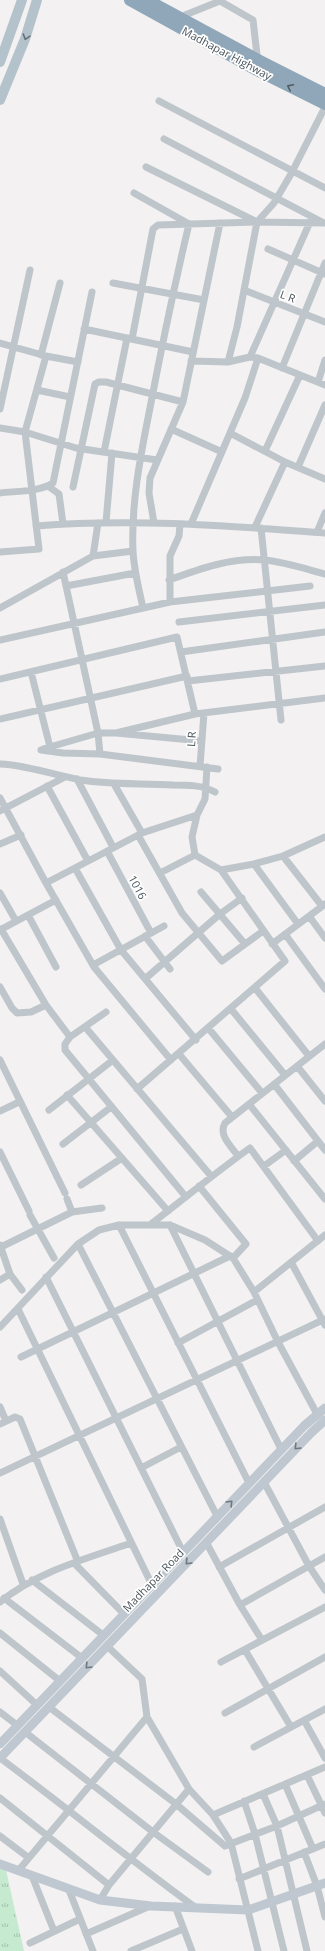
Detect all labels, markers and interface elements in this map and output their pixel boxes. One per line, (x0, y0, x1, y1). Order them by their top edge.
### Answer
street label: Madhapar Highway (180, 23, 275, 83)
one-way arrow (22, 34, 30, 41)
one-way arrow (287, 84, 294, 92)
street label: L R (278, 286, 298, 306)
street label: L R (183, 731, 199, 747)
street label: 1016 (125, 872, 151, 902)
one-way arrow (294, 1442, 302, 1450)
one-way arrow (225, 1500, 233, 1508)
street label: Madhapar Road (119, 1545, 187, 1615)
one-way arrow (185, 1557, 193, 1565)
one-way arrow (85, 1661, 93, 1669)

